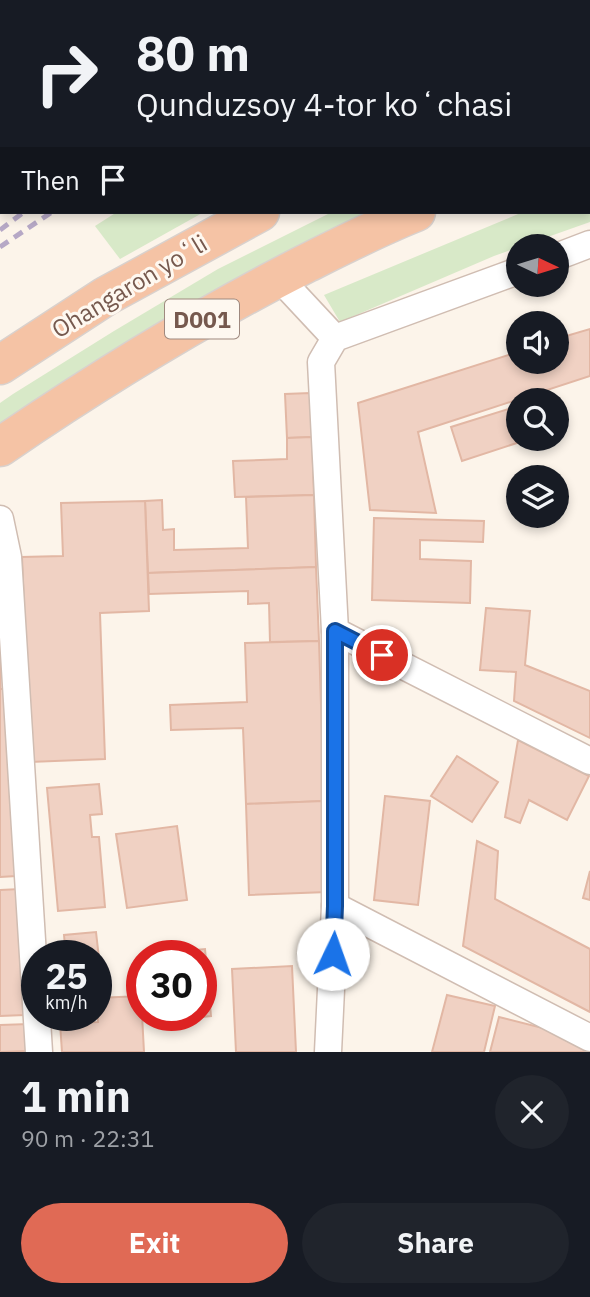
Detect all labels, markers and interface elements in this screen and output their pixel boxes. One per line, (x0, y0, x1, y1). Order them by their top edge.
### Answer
text: 80 m (136, 21, 250, 84)
icon: right (21, 28, 112, 119)
text: Qunduzsoy 4-tor koʻchasi (136, 83, 512, 125)
icon: arrive (94, 161, 132, 199)
text: Then (21, 163, 80, 197)
street label: Ohangaron yoʻli (45, 227, 213, 345)
north arrow (506, 234, 569, 298)
map controls (506, 234, 569, 528)
road number: D001 (165, 300, 239, 338)
button: sound (506, 311, 569, 374)
button: search (506, 388, 569, 451)
button: layers (506, 465, 569, 528)
pin (352, 625, 412, 685)
icon: arrive (363, 636, 401, 674)
position arrow (296, 917, 370, 991)
speed limit sign: 30 (126, 940, 217, 1031)
text: 25 (45, 953, 88, 999)
text: km/h (45, 991, 88, 1014)
text: 1 min (21, 1069, 131, 1124)
button: close (495, 1075, 569, 1149)
text: 90 m · 22:31 (21, 1123, 154, 1153)
button: Exit (21, 1203, 288, 1283)
button: Share (302, 1203, 569, 1283)

